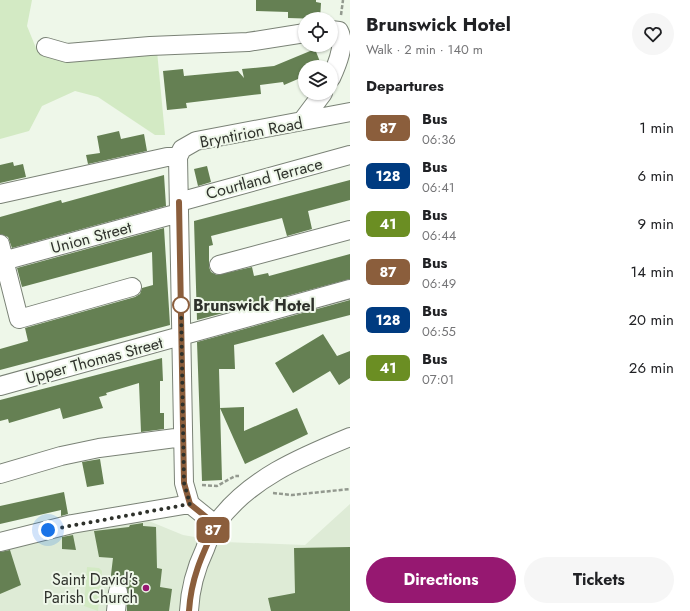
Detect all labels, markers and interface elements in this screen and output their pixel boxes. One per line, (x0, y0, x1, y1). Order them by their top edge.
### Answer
text: Brunswick Hotel (366, 11, 511, 38)
map controls (298, 12, 338, 100)
button: locate (298, 12, 338, 52)
button: heart (632, 13, 674, 55)
text: Walk · 2 min · 140 m (366, 40, 483, 59)
button: layers (298, 60, 338, 100)
text: Departures (366, 75, 444, 97)
text: Bus (422, 108, 447, 130)
street label: Bryntirion Road (198, 111, 305, 154)
text: 1 min (639, 117, 674, 139)
text: 87 (379, 118, 397, 138)
text: 06:36 (422, 130, 456, 149)
street label: Courtland Terrace (203, 152, 325, 205)
text: Bus (422, 156, 447, 178)
text: 6 min (637, 165, 674, 187)
text: 128 (375, 166, 401, 186)
text: 06:41 (422, 178, 455, 197)
text: Bus (422, 204, 447, 226)
text: 9 min (637, 213, 674, 235)
text: 41 (380, 214, 396, 234)
street label: Union Street (48, 216, 134, 259)
text: 06:44 (422, 226, 456, 245)
text: Bus (422, 252, 447, 274)
text: 14 min (631, 261, 674, 283)
text: 87 (379, 262, 397, 282)
text: 06:49 (422, 274, 456, 293)
place label: Brunswick Hotel (193, 294, 315, 317)
marker: Brunswick Hotel (172, 296, 190, 314)
text: Bus (422, 300, 447, 322)
text: 20 min (628, 309, 674, 331)
text: 128 (375, 310, 401, 330)
text: 06:55 (422, 322, 456, 341)
street label: Upper Thomas Street (23, 331, 165, 390)
text: Bus (422, 348, 447, 370)
text: 26 min (629, 357, 674, 379)
text: 41 (380, 358, 396, 378)
text: 07:01 (422, 370, 454, 389)
line badge: 87 (195, 517, 231, 543)
your location (38, 520, 58, 540)
text: 87 (204, 520, 222, 540)
button: Directions (366, 557, 516, 603)
button: Tickets (524, 557, 674, 603)
place label: Saint David's Parish Church (44, 568, 138, 609)
marker: Saint David's Parish Church (141, 583, 151, 593)

